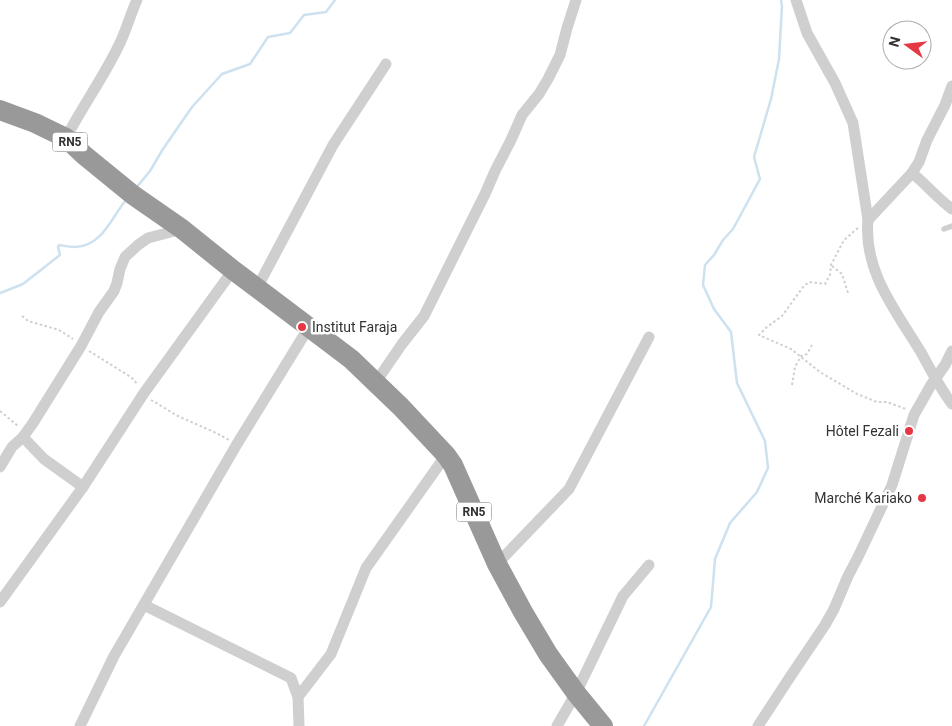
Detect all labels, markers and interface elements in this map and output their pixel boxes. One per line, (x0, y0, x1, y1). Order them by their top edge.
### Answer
north arrow (882, 20, 932, 70)
text: N (885, 35, 903, 48)
road number: RN5 (52, 132, 88, 152)
place label: Institut Faraja (312, 319, 397, 335)
marker: Institut Faraja (296, 321, 308, 333)
place label: Hôtel Fezali (826, 423, 899, 439)
marker: Hôtel Fezali (903, 425, 915, 437)
place label: Marché Kariako (814, 490, 912, 506)
marker: Marché Kariako (916, 492, 928, 504)
road number: RN5 (456, 502, 492, 522)

